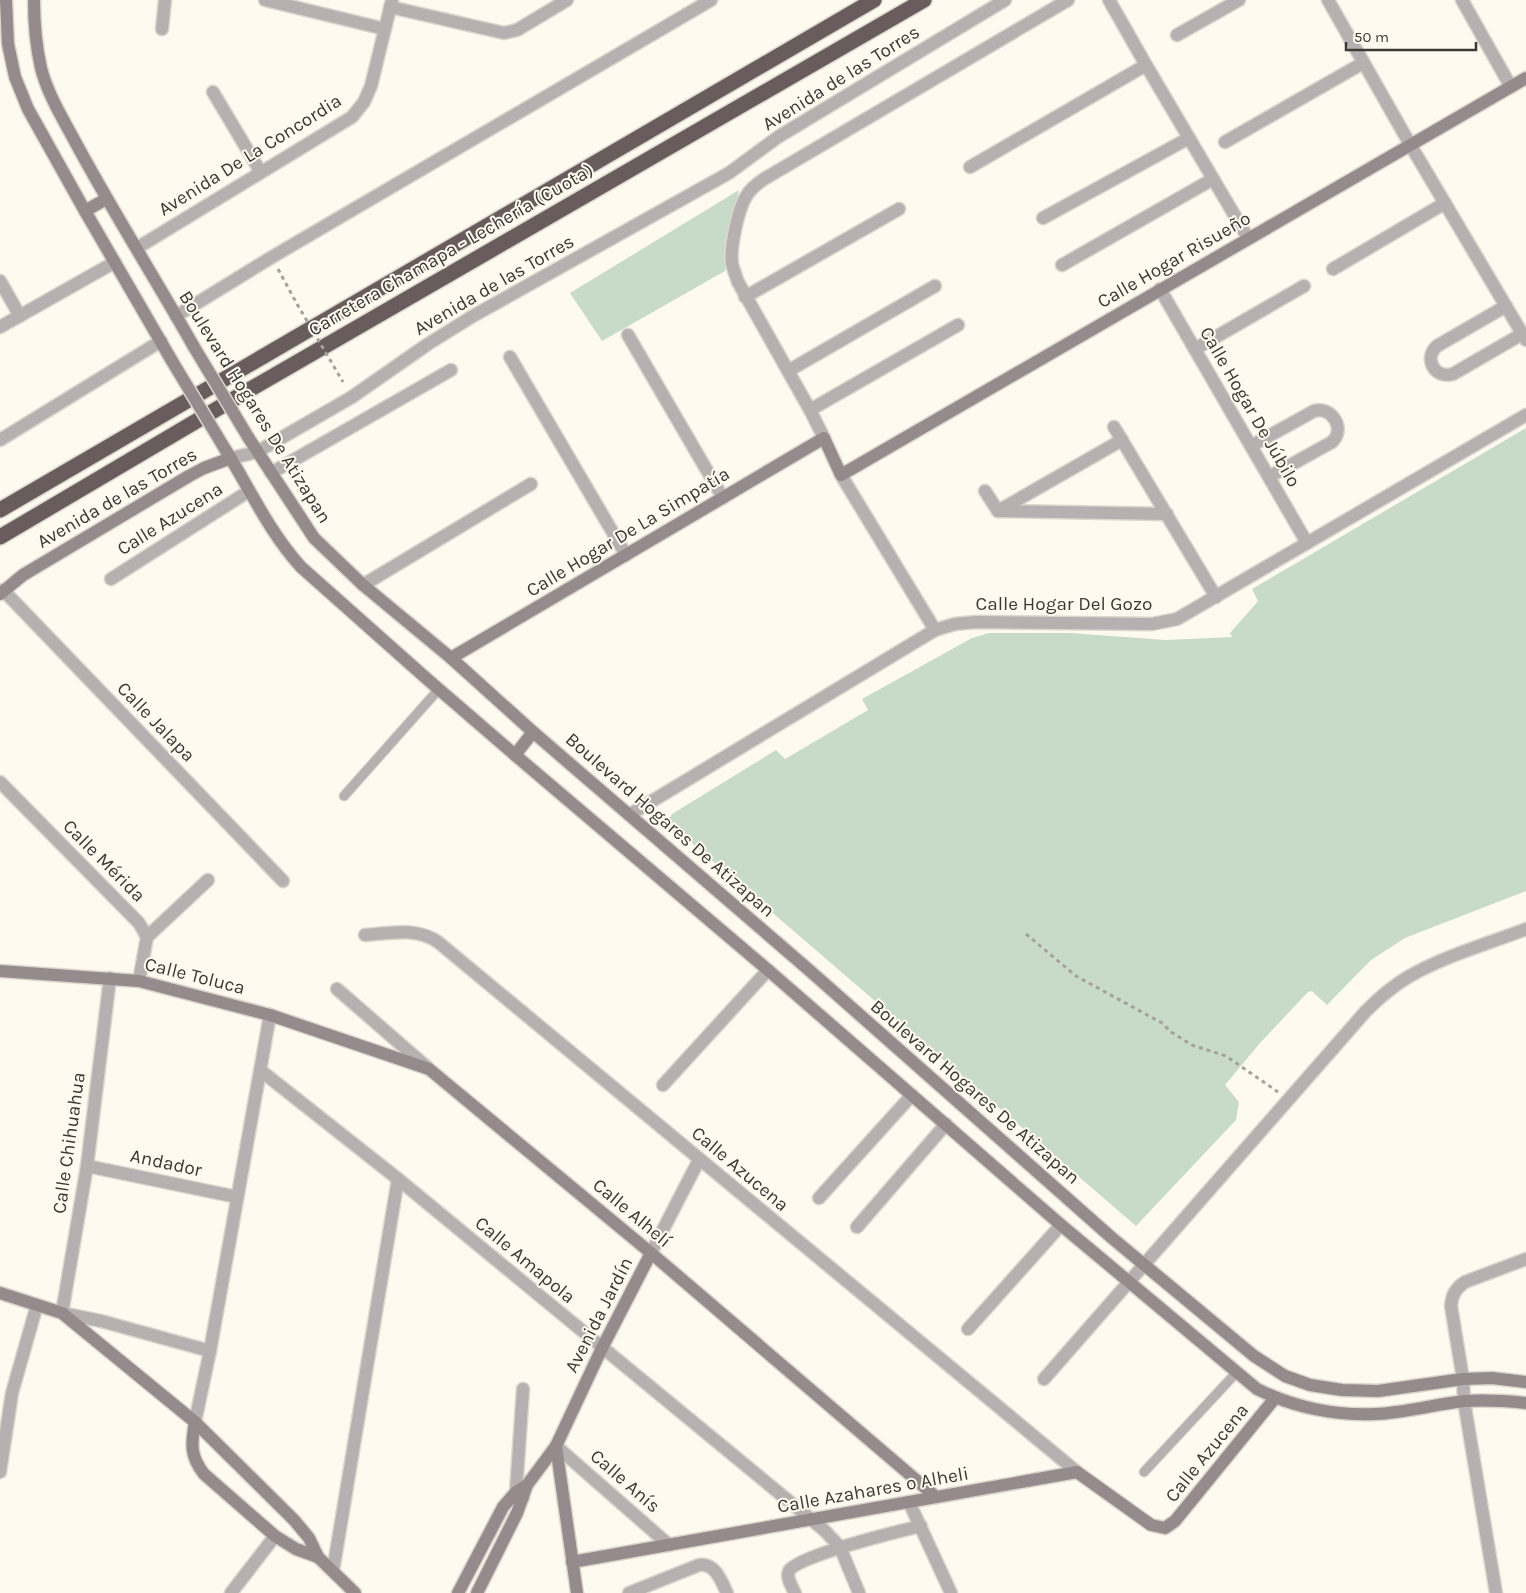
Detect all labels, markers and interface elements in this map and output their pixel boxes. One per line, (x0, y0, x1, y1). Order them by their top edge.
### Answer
scale bar (1346, 20, 1476, 52)
street label: Avenida de las Torres (758, 21, 924, 135)
text: 50 m (1354, 28, 1389, 46)
street label: Avenida De La Concordia (154, 90, 346, 220)
street label: Carretera Chamapa - Lechería (Cuota) (305, 159, 597, 341)
street label: Calle Hogar Risueño (1094, 207, 1254, 313)
street label: Avenida de las Torres (410, 230, 578, 340)
street label: Boulevard Hogares De Atizapan (174, 287, 336, 527)
street label: Calle Hogar De Júbilo (1195, 323, 1305, 491)
street label: Avenida de las Torres (33, 443, 201, 553)
street label: Calle Hogar De La Simpatía (522, 463, 734, 601)
street label: Calle Azucena (113, 478, 227, 560)
street label: Calle Hogar Del Gozo (976, 593, 1152, 615)
street label: Calle Jalapa (112, 677, 200, 767)
street label: Boulevard Hogares De Atizapan (561, 728, 779, 922)
street label: Calle Mérida (58, 815, 150, 907)
street label: Calle Toluca (143, 953, 247, 999)
street label: Boulevard Hogares De Atizapan (866, 995, 1084, 1189)
street label: Calle Chihuahua (48, 1071, 90, 1215)
street label: Calle Azucena (687, 1122, 793, 1216)
street label: Andador (128, 1145, 204, 1181)
street label: Calle Alhelí (588, 1174, 676, 1252)
street label: Calle Amapola (471, 1212, 579, 1308)
street label: Avenida Jardín (560, 1254, 638, 1376)
street label: Calle Azucena (1161, 1399, 1253, 1507)
street label: Calle Anís (586, 1445, 664, 1517)
street label: Calle Azahares o Alheli (776, 1462, 970, 1518)

